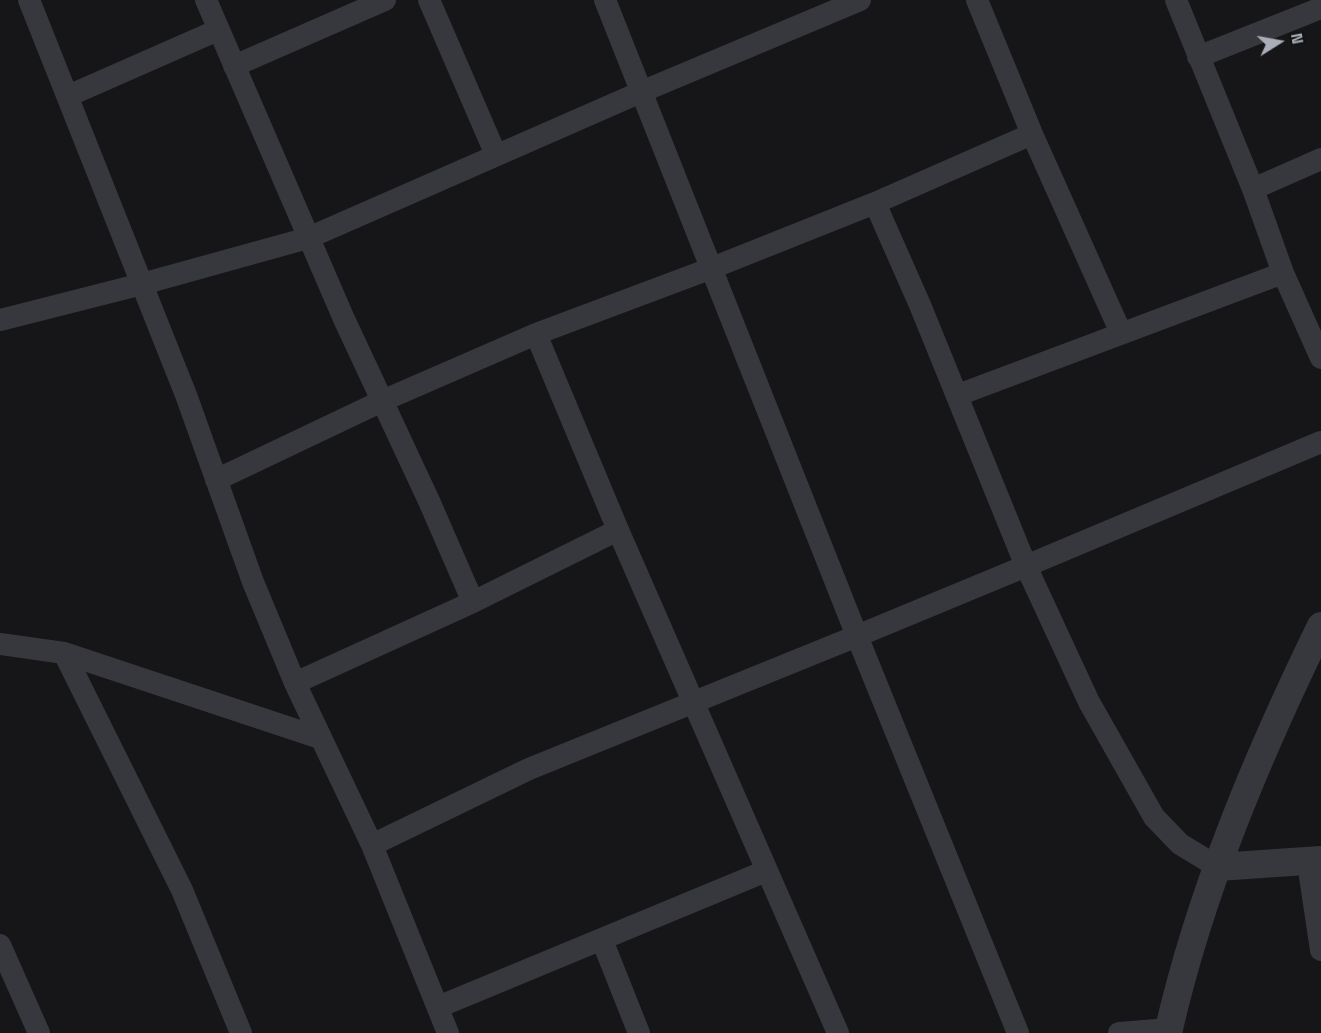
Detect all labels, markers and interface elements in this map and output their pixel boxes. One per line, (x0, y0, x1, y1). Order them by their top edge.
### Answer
north arrow (1249, 12, 1309, 72)
text: N (1286, 31, 1308, 46)

